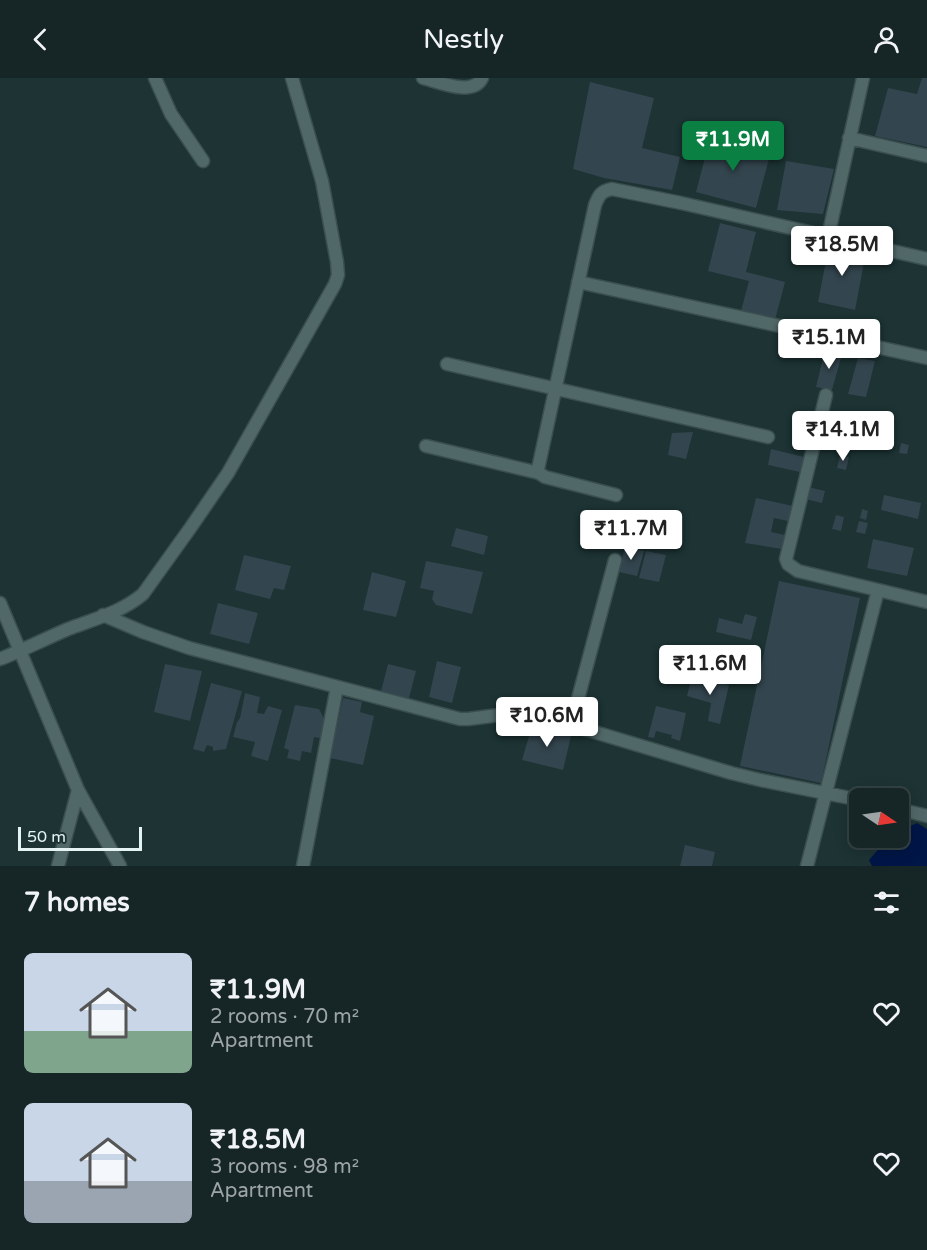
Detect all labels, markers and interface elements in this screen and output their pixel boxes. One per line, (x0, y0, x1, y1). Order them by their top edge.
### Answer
icon: back (24, 23, 57, 56)
text: Nestly (423, 23, 504, 56)
icon: person (870, 23, 903, 56)
pin: ₹11.9M (684, 121, 782, 172)
text: ₹11.9M (696, 128, 770, 152)
pin: ₹18.5M (793, 226, 891, 277)
text: ₹18.5M (805, 233, 879, 257)
pin: ₹15.1M (780, 319, 878, 370)
text: ₹15.1M (792, 326, 866, 350)
pin: ₹14.1M (794, 411, 892, 462)
text: ₹14.1M (806, 418, 880, 442)
pin: ₹11.7M (582, 510, 680, 561)
text: ₹11.7M (594, 517, 668, 541)
pin: ₹11.6M (661, 645, 759, 696)
text: ₹11.6M (673, 652, 747, 676)
pin: ₹10.6M (498, 697, 596, 748)
text: ₹10.6M (510, 704, 584, 728)
north arrow (849, 788, 909, 848)
map controls (849, 788, 909, 848)
scale bar (18, 824, 142, 852)
text: 50 m (27, 827, 66, 847)
icon: filters (870, 886, 903, 919)
text: 7 homes (24, 887, 130, 918)
text: ₹11.9M (210, 974, 306, 1005)
icon: home (72, 977, 144, 1049)
icon: heart (870, 997, 903, 1030)
text: 2 rooms · 70 m² (210, 1005, 359, 1029)
text: Apartment (210, 1029, 313, 1053)
text: ₹18.5M (210, 1124, 306, 1155)
icon: home (72, 1127, 144, 1199)
icon: heart (870, 1147, 903, 1180)
text: 3 rooms · 98 m² (210, 1155, 359, 1179)
text: Apartment (210, 1179, 313, 1203)

